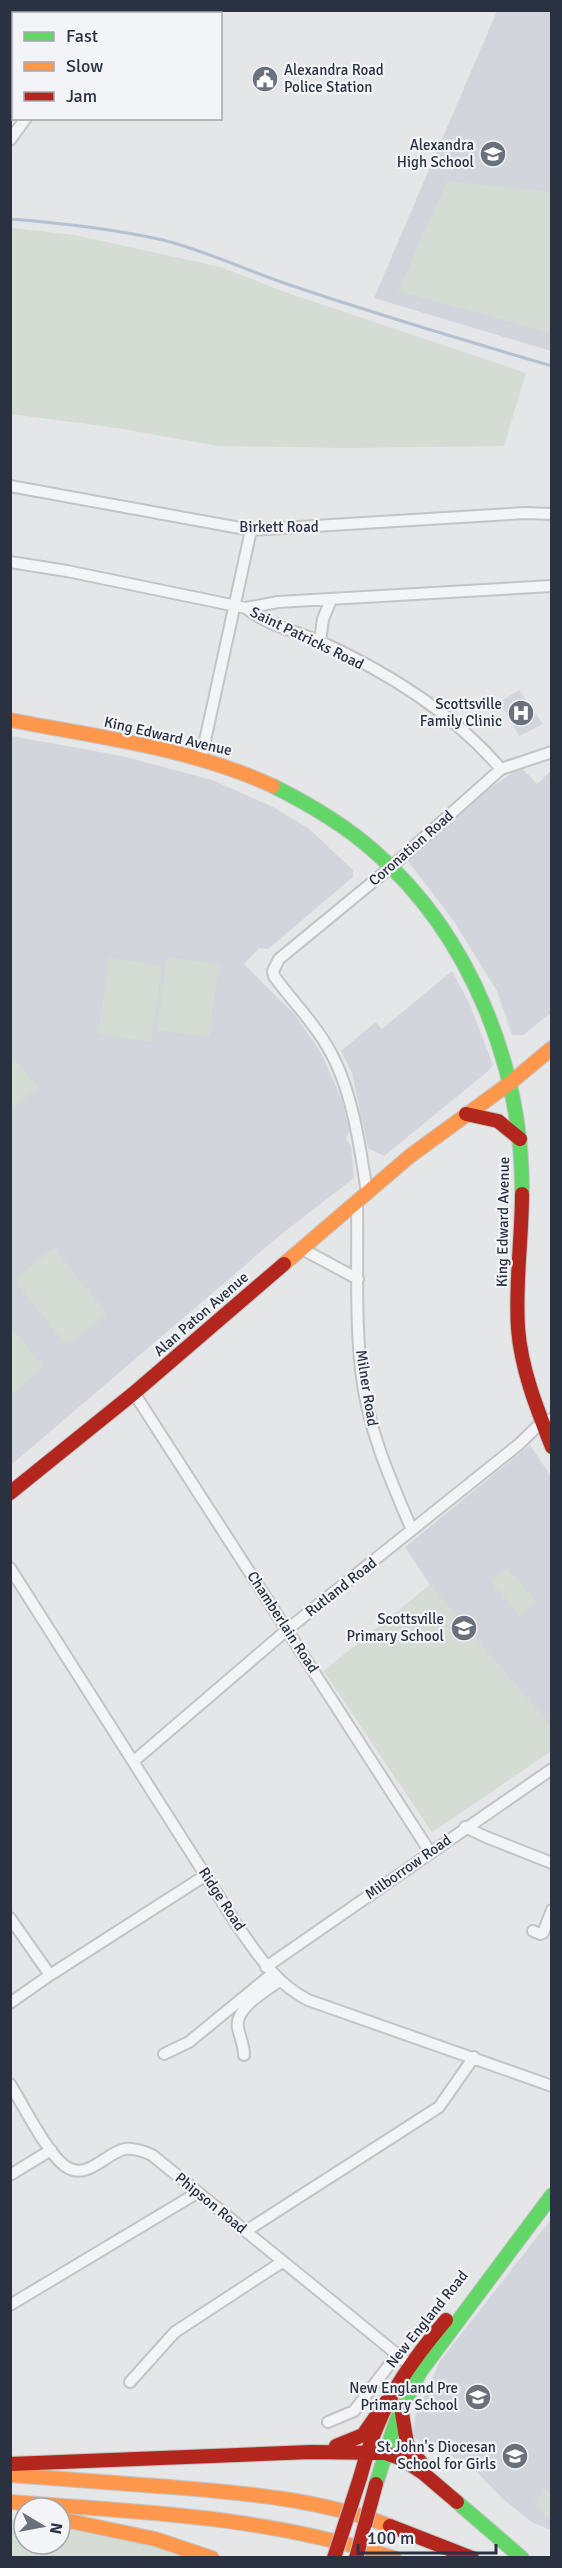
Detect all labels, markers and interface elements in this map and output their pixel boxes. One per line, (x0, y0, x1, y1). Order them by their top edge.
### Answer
legend (12, 12, 222, 120)
text: Fast (66, 25, 98, 47)
text: Slow (66, 55, 103, 77)
place label: Alexandra Road Police Station (284, 61, 384, 96)
public building icon: Alexandra Road Police Station (250, 64, 280, 94)
text: Jam (66, 85, 97, 107)
place label: Alexandra High School (397, 136, 474, 171)
school or university icon: Alexandra High School (478, 139, 508, 169)
street label: Birkett Road (239, 518, 319, 536)
street label: Saint Patricks Road (247, 603, 367, 673)
place label: Scottsville Family Clinic (420, 695, 502, 730)
hospital icon: Scottsville Family Clinic (506, 698, 536, 728)
street label: King Edward Avenue (102, 713, 234, 759)
street label: Coronation Road (365, 806, 457, 890)
street label: King Edward Avenue (493, 1157, 513, 1287)
street label: Alan Paton Avenue (150, 1268, 252, 1360)
street label: Milner Road (352, 1348, 382, 1428)
street label: Rutland Road (302, 1553, 380, 1620)
street label: Chamberlain Road (243, 1568, 323, 1676)
place label: Scottsville Primary School (347, 1610, 444, 1645)
school or university icon: Scottsville Primary School (449, 1613, 479, 1643)
street label: Milborrow Road (361, 1831, 455, 1903)
street label: Ridge Road (195, 1864, 249, 1934)
street label: Phipson Road (172, 2169, 250, 2237)
street label: New England Road (382, 2267, 472, 2371)
place label: New England Pre Primary School (349, 2379, 458, 2414)
school or university icon: New England Pre Primary School (463, 2382, 493, 2412)
place label: St John's Diocesan School for Girls (377, 2438, 496, 2473)
school or university icon: St John's Diocesan School for Girls (500, 2441, 530, 2471)
north arrow (12, 2496, 72, 2556)
scale bar (358, 2517, 496, 2555)
text: N (45, 2521, 67, 2536)
text: 100 m (367, 2527, 414, 2549)

